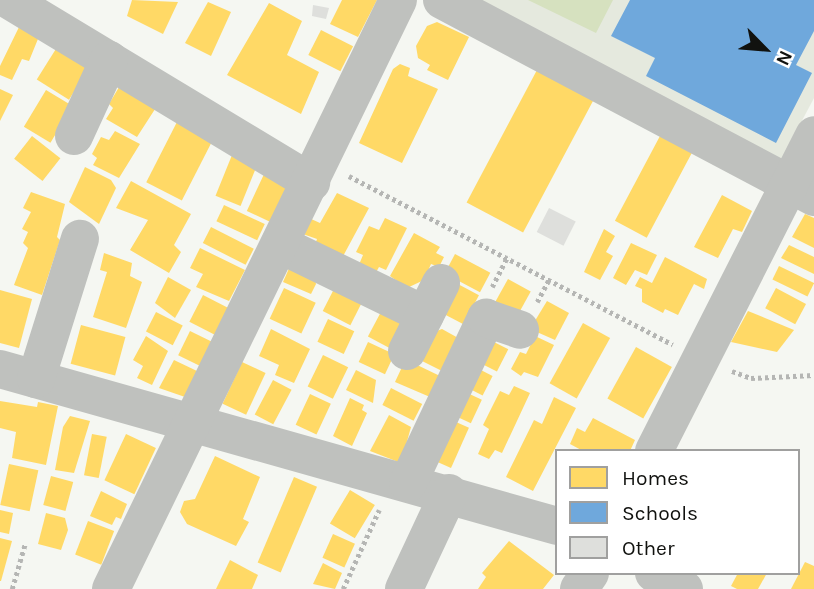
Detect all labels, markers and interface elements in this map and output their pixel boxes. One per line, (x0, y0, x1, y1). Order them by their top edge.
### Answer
north arrow (730, 14, 800, 84)
text: N (771, 47, 797, 69)
legend (555, 449, 800, 575)
text: Homes (622, 466, 689, 490)
text: Schools (622, 501, 698, 525)
text: Other (622, 536, 675, 560)

